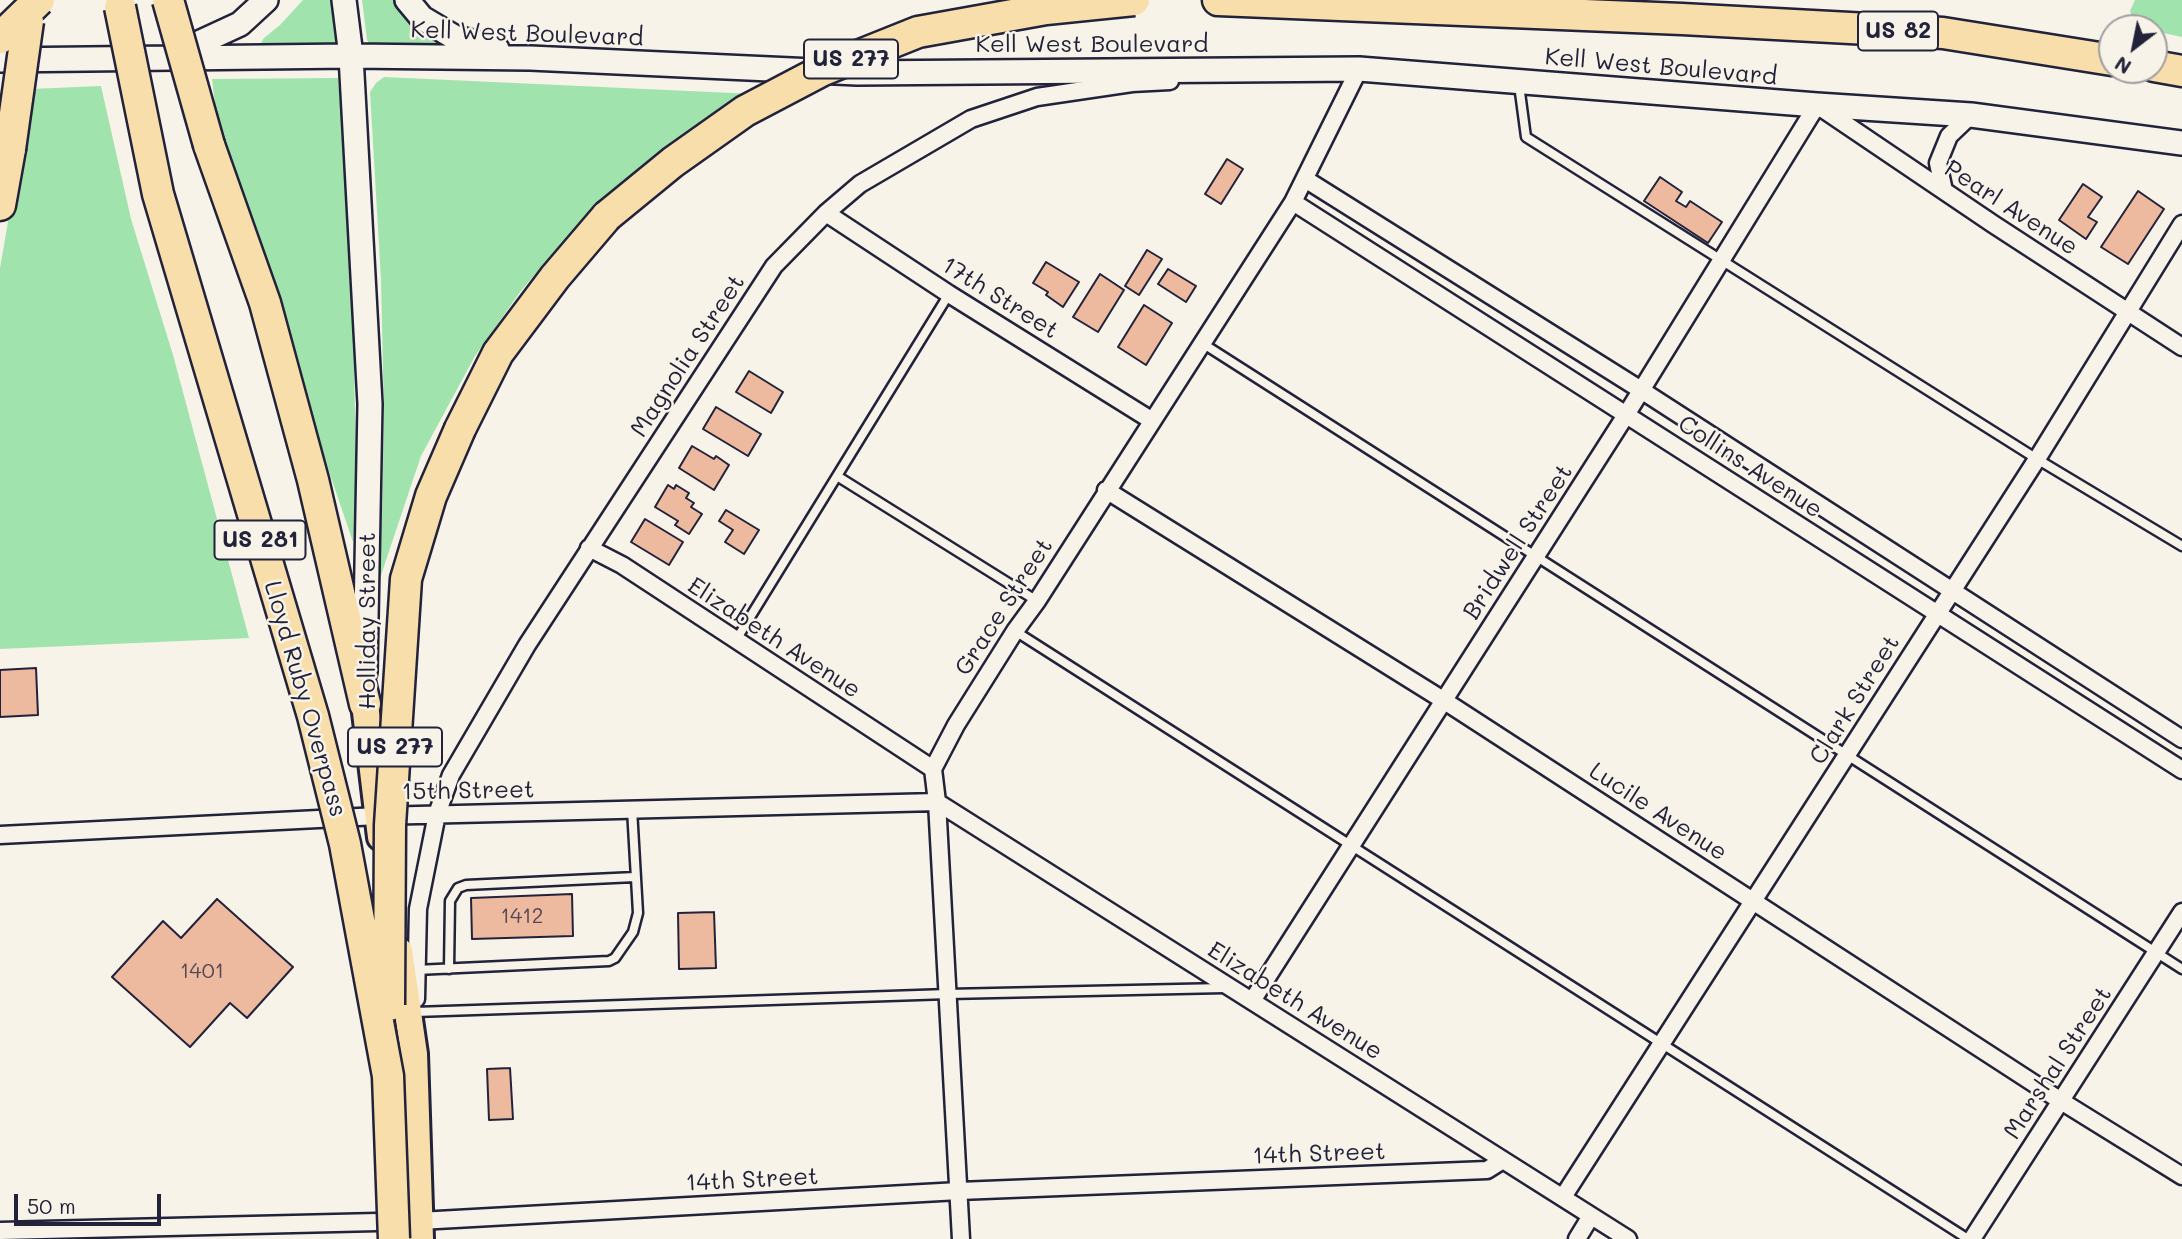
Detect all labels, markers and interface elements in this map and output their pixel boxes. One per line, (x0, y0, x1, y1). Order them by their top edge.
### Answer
road number: US 82 (1858, 12, 1938, 50)
north arrow (2098, 14, 2168, 84)
street label: Kell West Boulevard (410, 16, 644, 52)
street label: Kell West Boulevard (975, 31, 1209, 59)
road number: US 277 (804, 40, 898, 78)
street label: Kell West Boulevard (1544, 42, 1778, 92)
text: N (2110, 51, 2135, 80)
street label: Pearl Avenue (1939, 154, 2083, 262)
street label: 17th Street (936, 251, 1064, 345)
street label: Magnolia Street (625, 269, 751, 443)
street label: Collins Avenue (1672, 410, 1828, 524)
street label: Bridwell Street (1457, 459, 1579, 625)
road number: US 281 (215, 520, 306, 560)
street label: Holliday Street (354, 532, 382, 710)
street label: Grace Street (949, 533, 1059, 681)
street label: Elizabeth Avenue (682, 571, 866, 705)
street label: Lloyd Ruby Overpass (258, 578, 352, 820)
street label: Clark Street (1804, 630, 1906, 770)
road number: US 277 (348, 727, 442, 766)
street label: Lucile Avenue (1584, 757, 1732, 867)
street label: 15th Street (401, 775, 535, 807)
house number: 1412 (501, 904, 543, 930)
street label: Elizabeth Avenue (1202, 936, 1388, 1066)
house number: 1401 (180, 959, 224, 985)
street label: Marshal Street (1998, 981, 2118, 1145)
street label: 14th Street (1252, 1137, 1386, 1171)
street label: 14th Street (685, 1162, 819, 1198)
scale bar (18, 1180, 164, 1224)
text: 50 m (27, 1192, 76, 1219)

